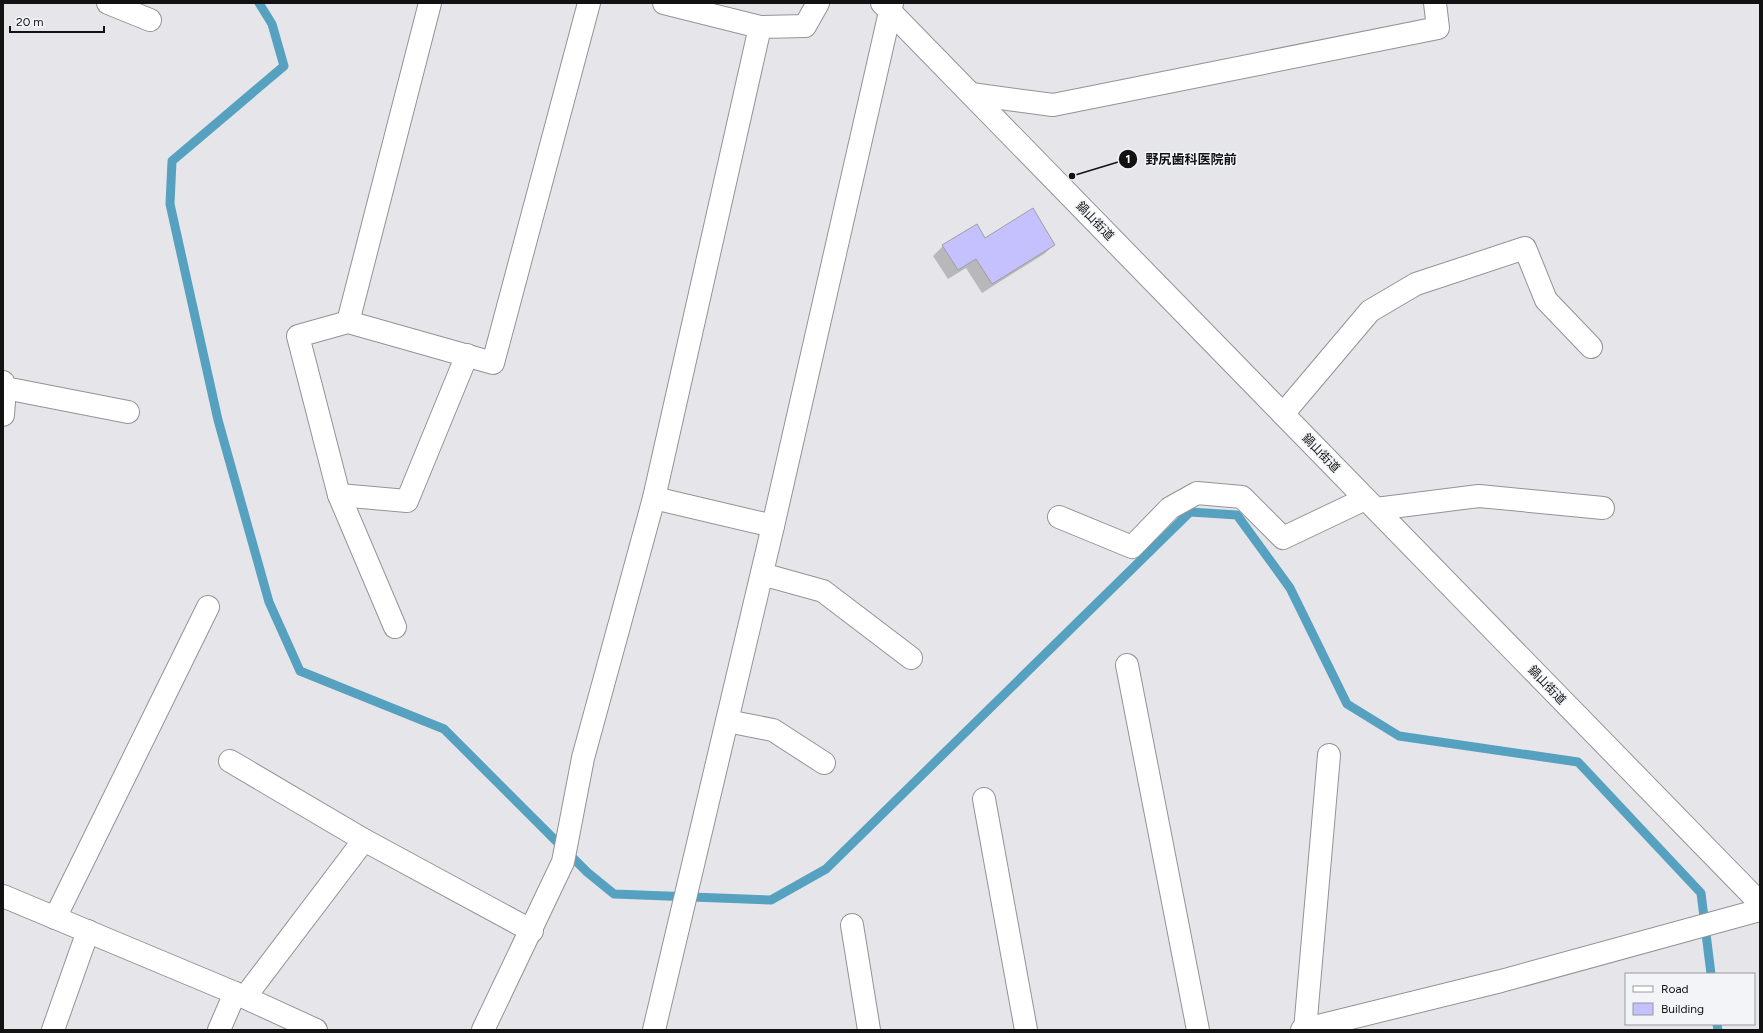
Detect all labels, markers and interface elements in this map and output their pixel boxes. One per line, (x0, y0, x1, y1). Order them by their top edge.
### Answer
scale bar (10, 8, 104, 34)
text: 20 m (16, 15, 44, 29)
callout: 野尻歯科医院前 (1118, 147, 1245, 172)
text: 1 (1125, 152, 1131, 166)
text: 野尻歯科医院前 (1145, 152, 1237, 167)
street label: 鍋山街道 (1073, 199, 1117, 243)
street label: 鍋山街道 (1299, 431, 1343, 475)
street label: 鍋山街道 (1525, 663, 1569, 707)
legend (1625, 973, 1755, 1025)
text: Road (1661, 982, 1689, 996)
text: Building (1661, 1002, 1704, 1016)

